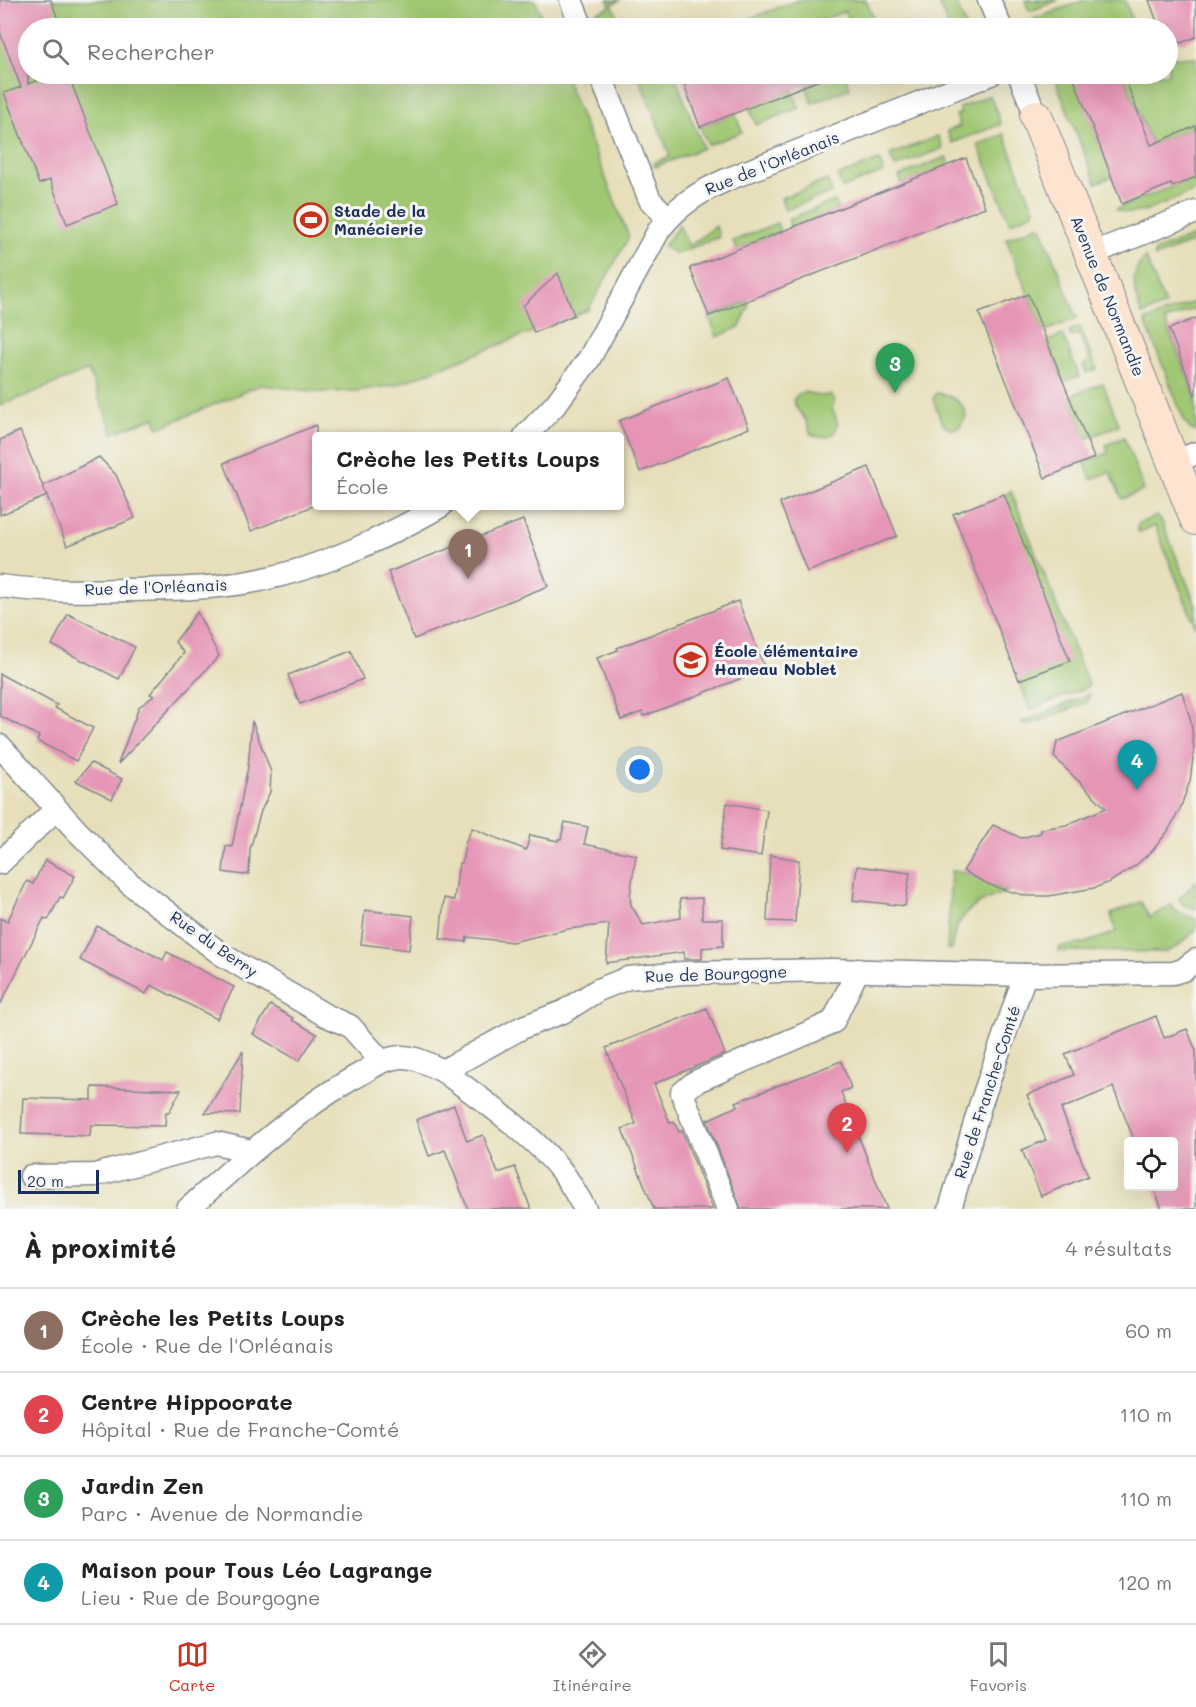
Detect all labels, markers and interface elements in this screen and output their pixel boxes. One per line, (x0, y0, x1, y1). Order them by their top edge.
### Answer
search box (18, 18, 1178, 84)
icon: search (39, 35, 72, 68)
text: Rechercher (87, 37, 215, 66)
street label: Rue de l'Orléanais (702, 126, 842, 199)
place label: Stade de la Manécierie (334, 200, 426, 239)
sports icon: Stade de la Manécierie (293, 202, 329, 238)
street label: Avenue de Normandie (1067, 212, 1150, 379)
pin: 3 (876, 344, 914, 393)
popup (312, 432, 624, 510)
text: Crèche les Petits Loups (336, 444, 600, 473)
text: École (336, 473, 389, 499)
pin: 1 (448, 530, 488, 579)
street label: Rue de l'Orléanais (84, 574, 228, 599)
place label: École élémentaire Hameau Noblet (714, 640, 858, 679)
school or university icon: École élémentaire Hameau Noblet (673, 642, 709, 678)
pin: 4 (1118, 740, 1156, 790)
your location (625, 755, 654, 784)
street label: Rue du Berry (166, 906, 262, 982)
street label: Rue de Bourgogne (645, 961, 787, 986)
street label: Rue de Franche-Comté (949, 1003, 1024, 1181)
pin: 2 (828, 1104, 866, 1153)
map controls (1124, 1137, 1178, 1191)
button: locate (1124, 1137, 1178, 1191)
scale bar (18, 1167, 99, 1194)
text: 20 m (27, 1170, 64, 1191)
text: À proximité (24, 1231, 176, 1265)
text: 4 résultats (1066, 1235, 1172, 1261)
text: Crèche les Petits Loups (81, 1303, 345, 1332)
text: 1 (39, 1317, 48, 1343)
text: 60 m (1125, 1317, 1172, 1343)
text: École · Rue de l'Orléanais (81, 1332, 334, 1358)
text: Centre Hippocrate (81, 1387, 293, 1416)
text: 2 (38, 1401, 49, 1427)
text: 110 m (1119, 1401, 1172, 1427)
text: Hôpital · Rue de Franche-Comté (81, 1416, 399, 1442)
text: Jardin Zen (81, 1471, 204, 1500)
text: 3 (38, 1485, 50, 1511)
text: 110 m (1119, 1485, 1172, 1511)
text: Parc · Avenue de Normandie (81, 1500, 363, 1526)
text: Maison pour Tous Léo Lagrange (81, 1555, 432, 1584)
text: 4 (37, 1569, 50, 1595)
text: 120 m (1117, 1569, 1172, 1595)
text: Lieu · Rue de Bourgogne (81, 1584, 320, 1610)
tab: Carte (169, 1638, 215, 1695)
tab: Itinéraire (553, 1638, 632, 1695)
tab: Favoris (969, 1638, 1027, 1695)

